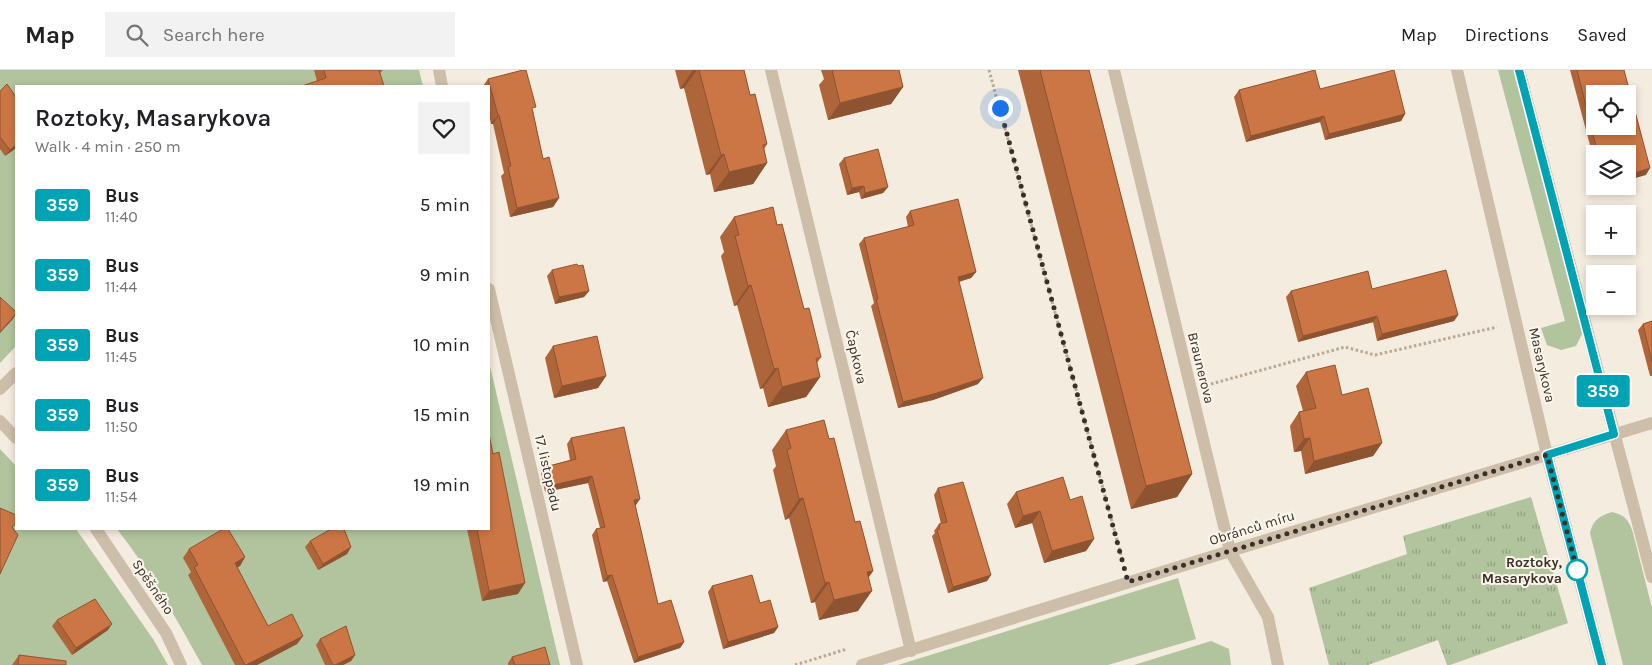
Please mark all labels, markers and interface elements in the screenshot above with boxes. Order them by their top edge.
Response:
search box [105,12,455,57]
text: Map [25,21,75,49]
icon: search [123,21,151,49]
text: Search here [163,24,265,46]
text: Map [1401,24,1437,46]
text: Directions [1465,24,1549,46]
text: Saved [1577,24,1627,46]
map controls [1586,85,1636,315]
button: locate [1586,85,1636,135]
your location [988,96,1013,121]
button: heart [418,102,470,154]
text: Roztoky, Masarykova [35,104,271,132]
text: Walk · 4 min · 250 m [35,137,181,156]
button: layers [1586,145,1636,195]
text: Bus [105,185,139,207]
text: 359 [46,194,79,216]
text: 5 min [420,194,470,216]
button: + [1586,205,1636,255]
text: 11:40 [105,207,138,226]
text: Bus [105,255,139,277]
text: 359 [46,264,79,286]
text: 9 min [420,264,470,286]
button: − [1586,265,1636,315]
text: 11:44 [105,277,137,296]
text: Bus [105,325,139,347]
street label: Masarykova [1525,326,1559,404]
street label: Čapkova [842,328,870,386]
street label: Braunerova [1184,331,1218,405]
text: 359 [46,334,79,356]
text: 10 min [413,334,470,356]
text: 11:45 [105,347,137,366]
line badge: 359 [1574,375,1632,407]
text: 359 [1587,380,1619,402]
text: Bus [105,395,139,417]
text: 359 [46,404,79,426]
text: 15 min [414,404,470,426]
text: 11:50 [105,417,138,436]
street label: 17. listopadu [531,433,565,513]
text: Bus [105,465,139,487]
text: 359 [46,474,79,496]
text: 19 min [413,474,470,496]
text: 11:54 [105,487,137,506]
street label: Obránců míru [1207,507,1297,549]
place label: Roztoky, Masarykova [1482,554,1562,587]
street label: Spěšného [128,556,178,618]
marker: Roztoky, Masarykova [1566,559,1588,581]

